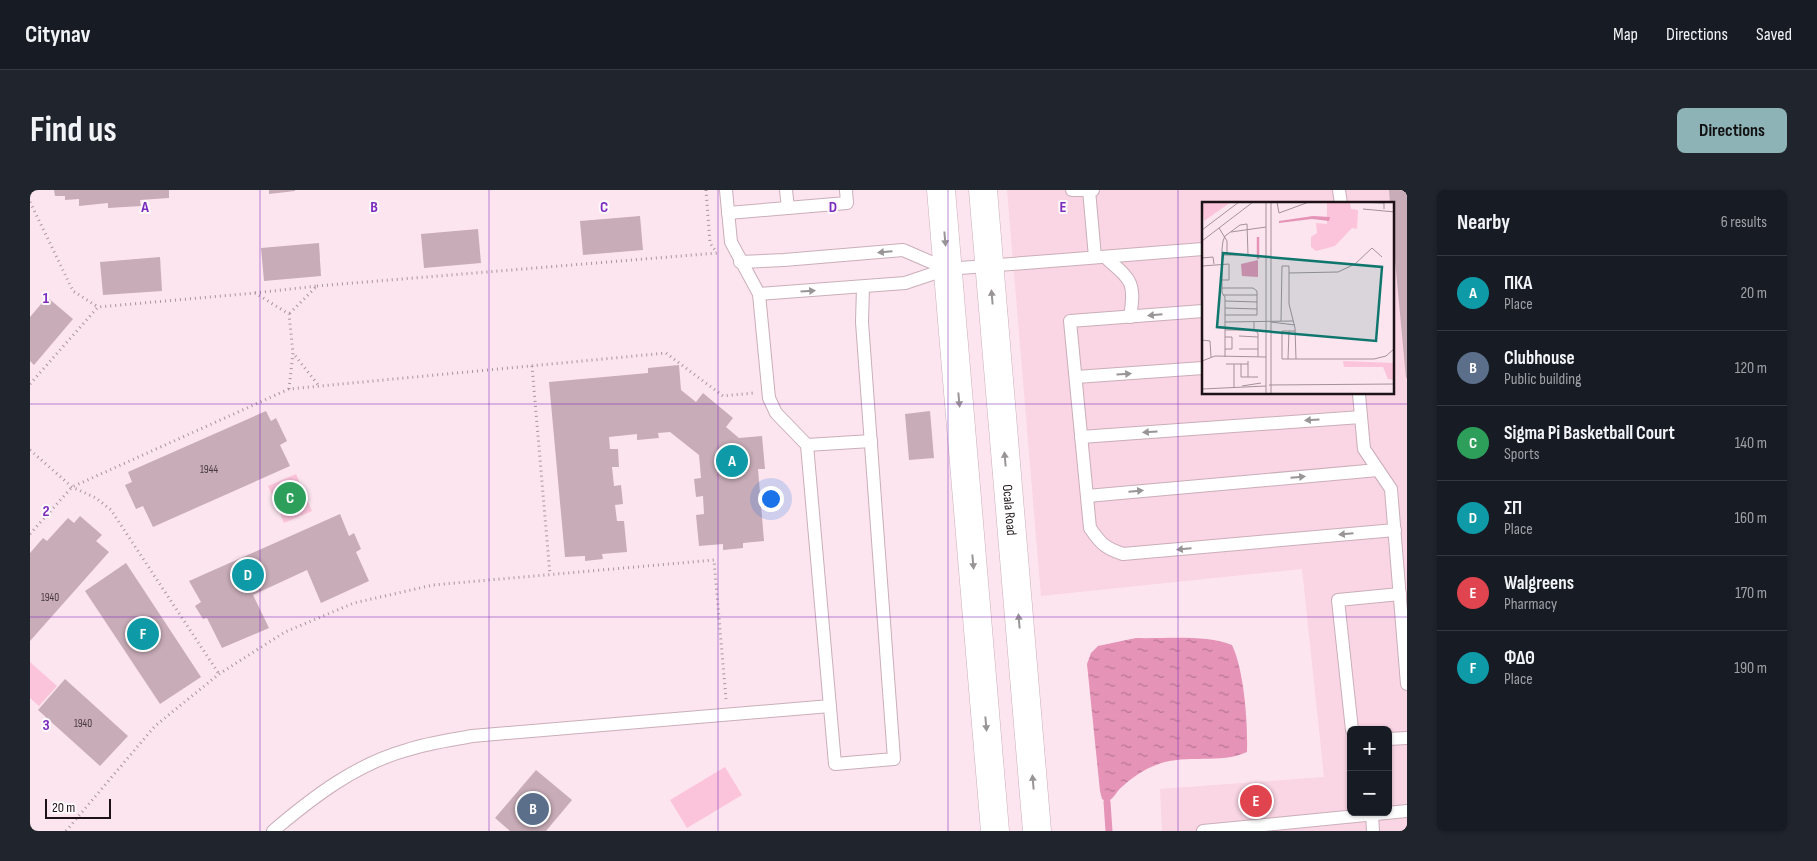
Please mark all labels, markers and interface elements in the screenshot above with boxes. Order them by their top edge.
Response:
text: Citynav [25,20,91,49]
text: Map [1613,24,1638,45]
text: Directions [1666,24,1728,45]
text: Saved [1756,24,1792,45]
button: Directions [1677,108,1787,153]
text: Find us [30,109,117,152]
text: A [140,198,149,217]
text: B [370,198,378,217]
text: C [600,198,608,217]
text: D [829,198,837,217]
text: E [1060,198,1067,217]
inset map [1202,202,1394,395]
text: Nearby [1457,210,1510,235]
text: 6 results [1721,213,1767,232]
one-way arrow [941,231,949,247]
one-way arrow [877,248,893,256]
text: ΠΚΑ [1504,272,1532,295]
text: A [1469,284,1477,303]
text: 20 m [1740,284,1767,303]
one-way arrow [800,286,816,294]
one-way arrow [987,288,995,304]
text: 1 [43,289,50,308]
text: Place [1504,295,1533,314]
one-way arrow [1146,311,1162,319]
text: Clubhouse [1504,347,1575,370]
text: B [1469,359,1477,378]
text: 120 m [1735,359,1767,378]
one-way arrow [1117,369,1133,377]
text: Public building [1504,370,1581,389]
one-way arrow [955,393,963,409]
one-way arrow [1304,417,1320,425]
text: Sigma Pi Basketball Court [1504,422,1675,445]
one-way arrow [1142,428,1158,436]
text: C [1469,434,1477,453]
text: 140 m [1735,434,1767,453]
pin: A [716,442,748,480]
text: Sports [1504,445,1539,464]
one-way arrow [1001,450,1009,466]
house number: 1944 [200,463,218,476]
one-way arrow [1290,473,1306,481]
pin: C [274,479,306,517]
street label: Ocala Road [999,484,1021,536]
your location [758,486,784,512]
one-way arrow [1128,487,1144,495]
text: ΣΠ [1504,497,1522,520]
text: 2 [42,502,50,521]
text: D [1469,509,1477,528]
text: 160 m [1734,509,1767,528]
text: Place [1504,520,1533,539]
one-way arrow [1338,531,1354,539]
one-way arrow [1176,545,1192,553]
one-way arrow [969,555,977,571]
pin: D [232,556,264,594]
text: Walgreens [1504,572,1574,595]
text: E [1470,584,1476,603]
text: 170 m [1735,584,1767,603]
house number: 1940 [41,591,59,604]
text: Pharmacy [1504,595,1557,614]
one-way arrow [1014,612,1022,628]
pin: F [127,615,159,653]
text: ΦΔΘ [1504,647,1535,670]
text: F [1470,659,1476,678]
text: 190 m [1734,659,1767,678]
text: Place [1504,670,1533,689]
text: 3 [42,716,50,735]
house number: 1940 [74,717,92,730]
one-way arrow [983,717,991,733]
map controls [1347,726,1392,816]
button: + [1347,726,1392,771]
button: − [1347,771,1392,816]
one-way arrow [1028,774,1036,790]
pin: E [1240,782,1272,820]
pin: B [517,790,549,828]
scale bar [45,796,111,819]
text: 20 m [52,799,75,816]

